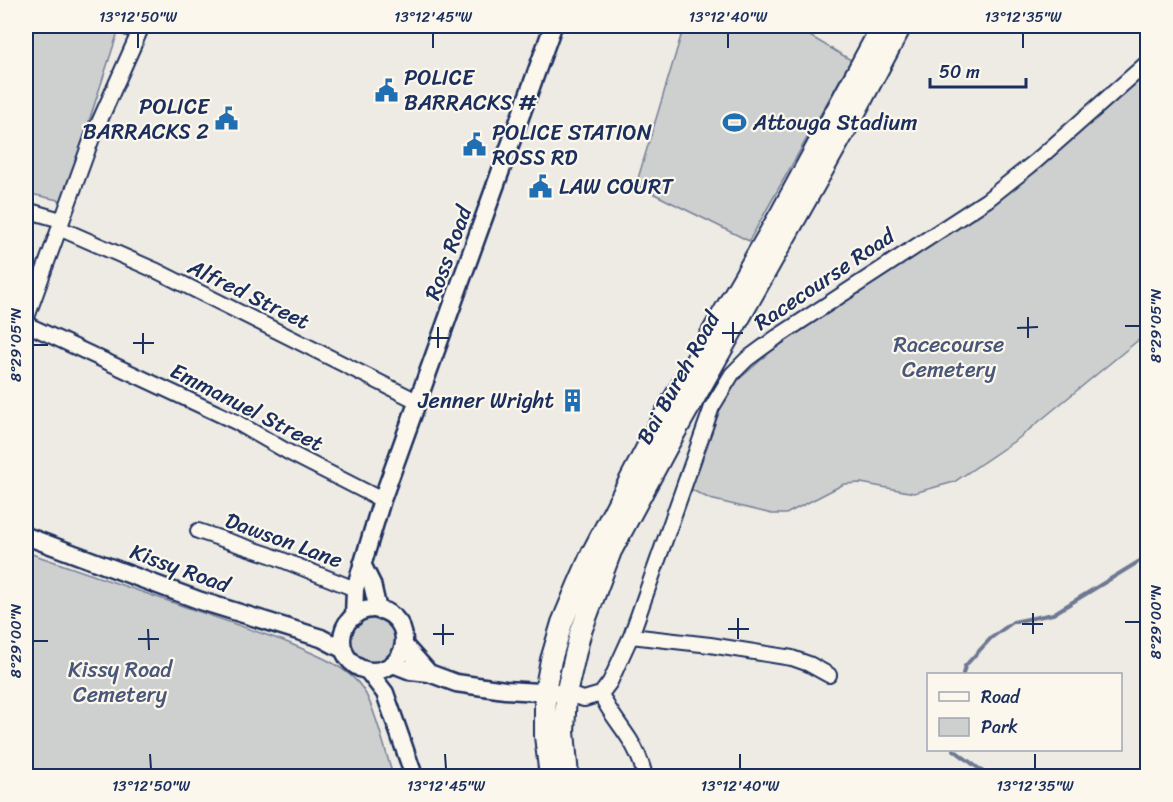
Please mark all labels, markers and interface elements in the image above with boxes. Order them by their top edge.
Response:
text: 13°12'50"W [99,4,178,30]
text: 13°12'45"W [394,4,472,30]
text: 13°12'40"W [689,4,768,30]
text: 13°12'35"W [985,4,1062,30]
scale bar [930,51,1026,89]
text: 50 m [939,56,980,88]
place label: POLICE BARRACKS # [404,58,538,122]
public building icon: POLICE BARRACKS # [373,77,399,103]
place label: POLICE BARRACKS 2 [83,87,211,151]
place label: Attouga Stadium [752,103,917,142]
public building icon: POLICE BARRACKS 2 [214,106,240,132]
sports icon: Attouga Stadium [722,109,748,135]
place label: POLICE STATION ROSS RD [492,113,652,177]
public building icon: POLICE STATION ROSS RD [461,132,487,158]
place label: LAW COURT [559,167,674,206]
public building icon: LAW COURT [528,173,554,199]
street label: Ross Road [413,199,484,306]
street label: Racecourse Road [745,216,904,341]
street label: Alfred Street [180,247,317,341]
text: 8°29'05"N [1143,288,1169,363]
street label: Bai Bureh Road [625,303,731,452]
text: 8°29'05"N [3,307,29,382]
park label: Racecourse Cemetery [894,325,1004,389]
street label: Emmanuel Street [163,351,331,463]
place label: Jenner Wright [417,381,554,420]
building icon: Jenner Wright [559,387,585,413]
street label: Dawson Lane [220,501,348,579]
street label: Kissy Road [125,532,237,605]
text: 8°29'00"N [1143,584,1169,659]
text: 8°29'00"N [3,603,29,678]
park label: Kissy Road Cemetery [68,650,173,714]
legend [927,673,1122,751]
text: Road [981,681,1021,713]
text: Park [981,711,1018,743]
text: 13°12'50"W [112,773,191,799]
text: 13°12'45"W [407,773,485,799]
text: 13°12'40"W [701,773,780,799]
text: 13°12'35"W [997,773,1074,799]

